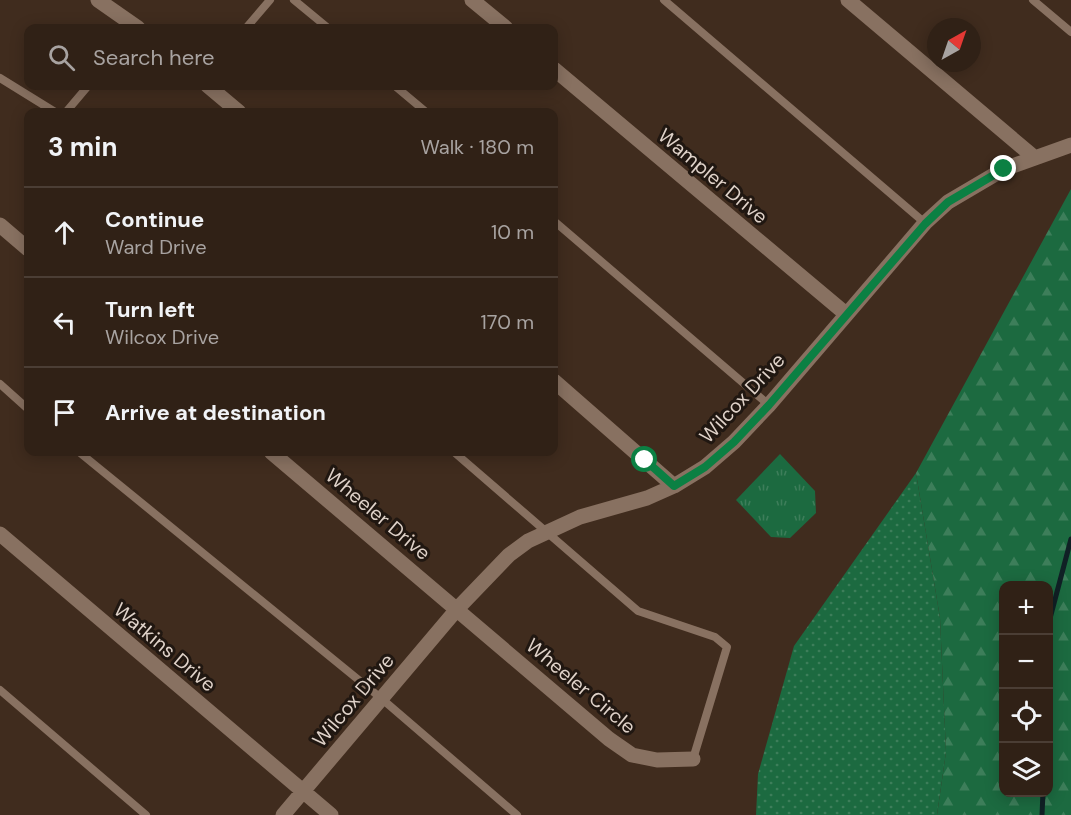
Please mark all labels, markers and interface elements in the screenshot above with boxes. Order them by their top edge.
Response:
north arrow [927,18,981,72]
search box [24,24,558,90]
icon: search [45,41,78,74]
text: Search here [93,43,214,72]
street label: Wampler Drive [653,122,773,230]
text: 3 min [48,130,117,164]
text: Walk · 180 m [420,134,534,160]
route end [990,155,1016,181]
text: Continue [105,205,204,234]
icon: ahead [48,216,81,249]
text: 10 m [491,219,534,245]
text: Ward Drive [105,234,207,260]
text: Turn left [105,295,195,324]
icon: left [48,306,81,339]
text: 170 m [481,309,534,335]
text: Wilcox Drive [105,324,219,350]
street label: Wilcox Drive [694,347,790,449]
icon: arrive [48,396,81,429]
text: Arrive at destination [105,398,326,427]
route start [631,446,657,472]
street label: Wheeler Drive [320,462,436,566]
map controls [999,581,1053,797]
button: + [999,581,1053,635]
street label: Watkins Drive [108,597,222,697]
street label: Wheeler Circle [521,632,641,740]
button: − [999,635,1053,689]
street label: Wilcox Drive [306,648,400,752]
button: locate [999,689,1053,743]
button: layers [999,743,1053,797]

